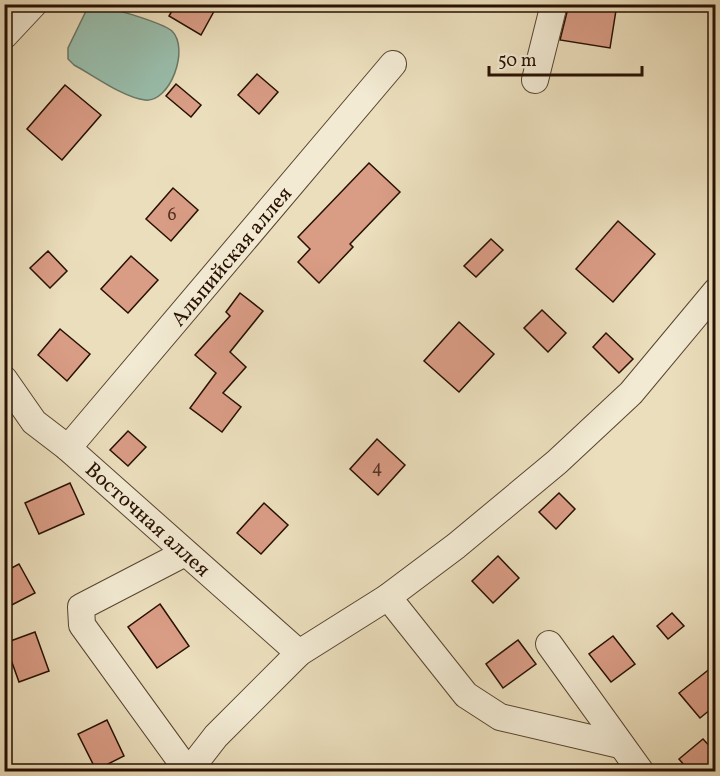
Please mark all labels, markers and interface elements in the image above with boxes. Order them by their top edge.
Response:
scale bar [489,39,642,77]
text: 50 m [498,49,537,74]
street label: Альпийская аллея [165,181,299,333]
house number: 6 [167,203,177,228]
street label: Восточная аллея [78,456,216,584]
house number: 4 [372,456,382,481]

